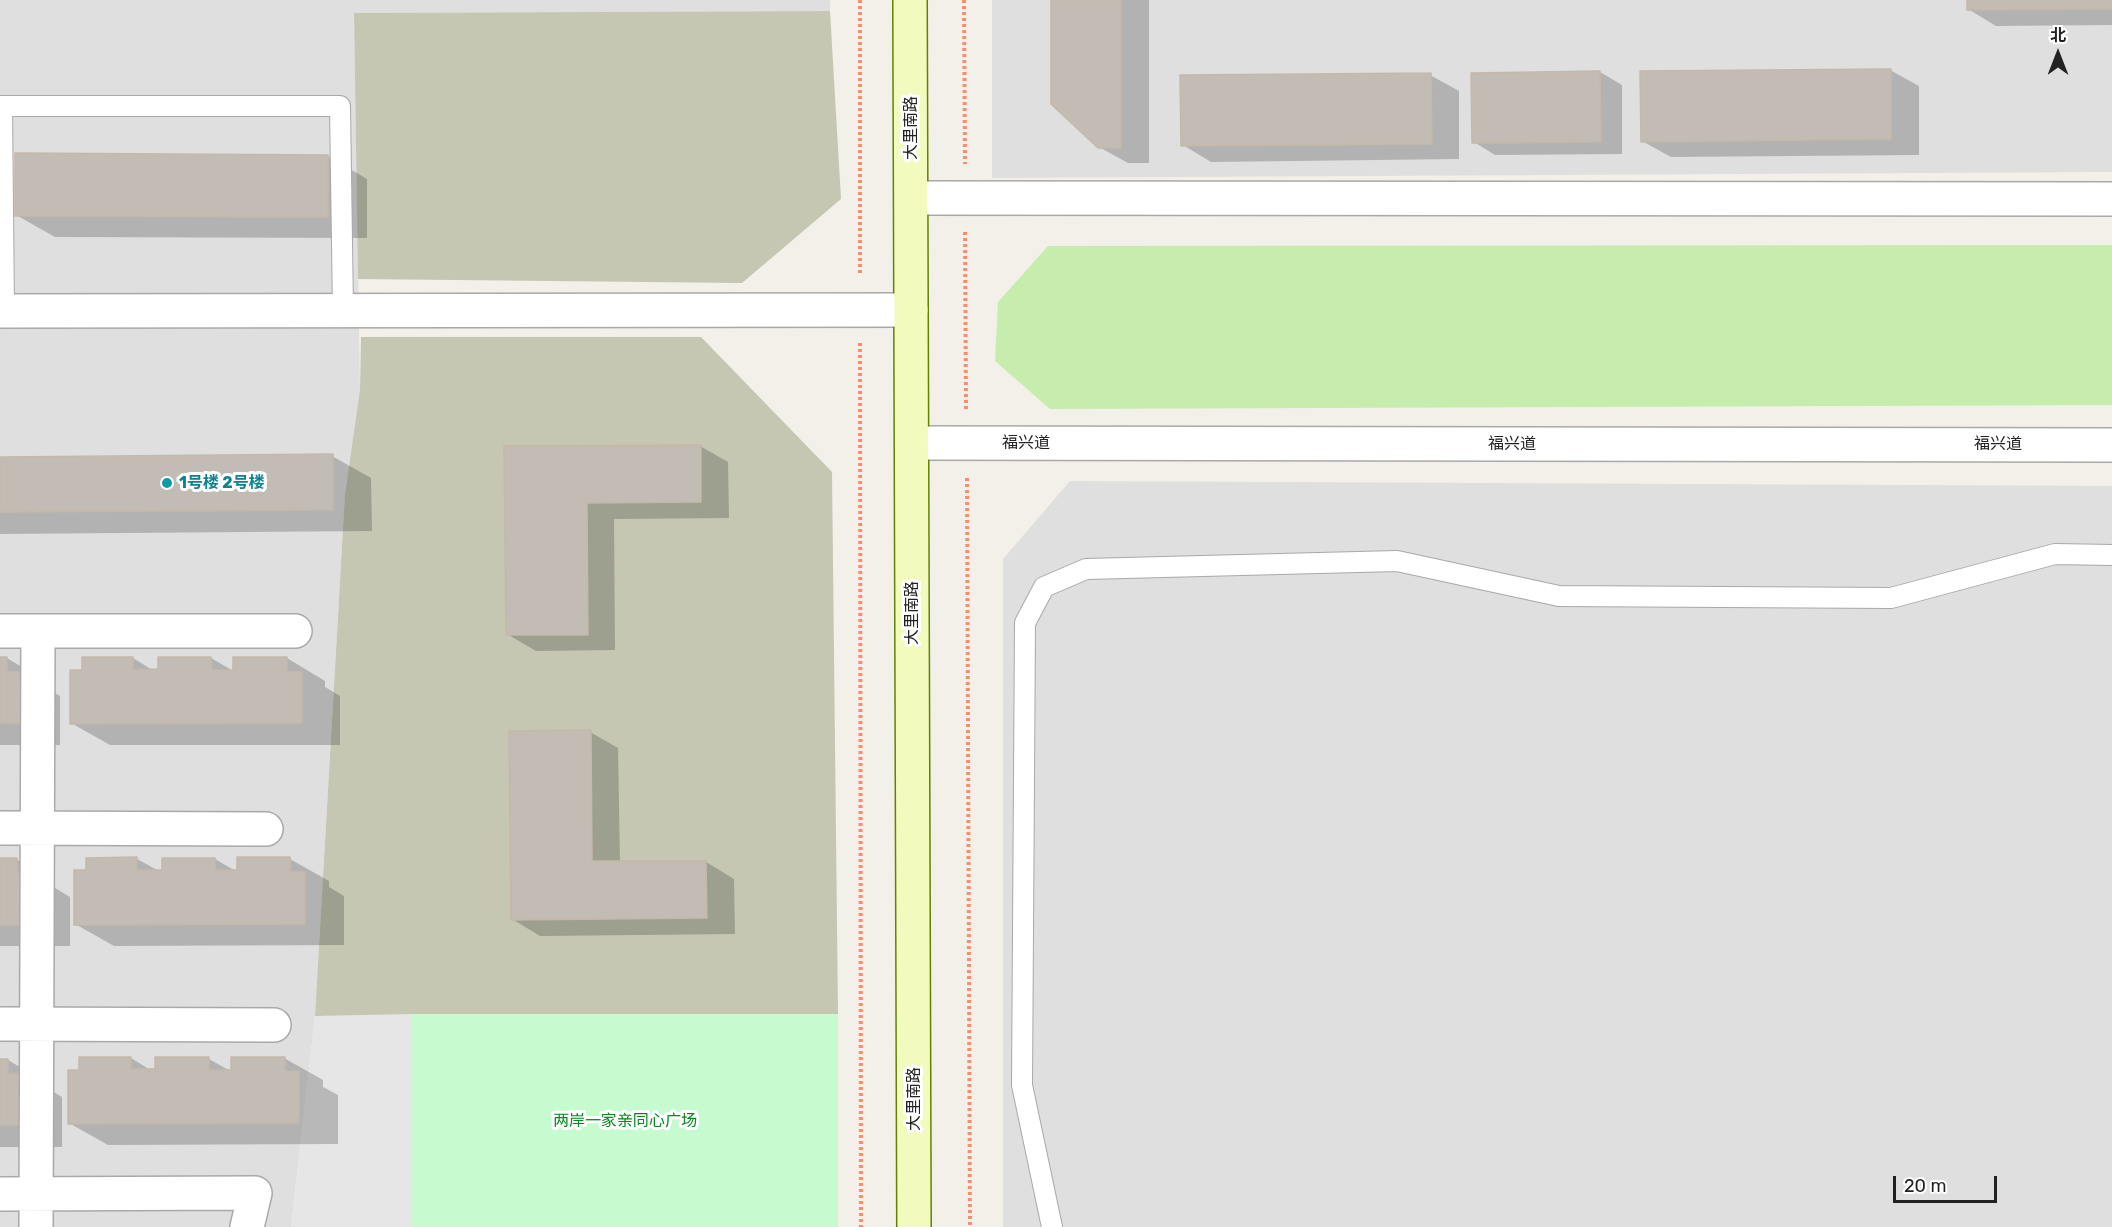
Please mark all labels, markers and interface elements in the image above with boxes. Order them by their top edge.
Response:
north arrow [2028,24,2088,84]
text: 北 [2050,26,2066,45]
street label: 大里南路 [901,96,921,160]
street label: 福兴道 [1002,433,1050,453]
street label: 福兴道 [1488,434,1536,454]
street label: 福兴道 [1974,434,2022,454]
place label: 1号楼 2号楼 [179,473,265,493]
marker: 1号楼 2号楼 [160,476,174,490]
street label: 大里南路 [902,581,922,645]
street label: 大里南路 [904,1067,924,1131]
park label: 两岸一家亲同心广场 [553,1111,697,1131]
scale bar [1896,1164,2000,1202]
text: 20 m [1904,1175,1946,1197]

